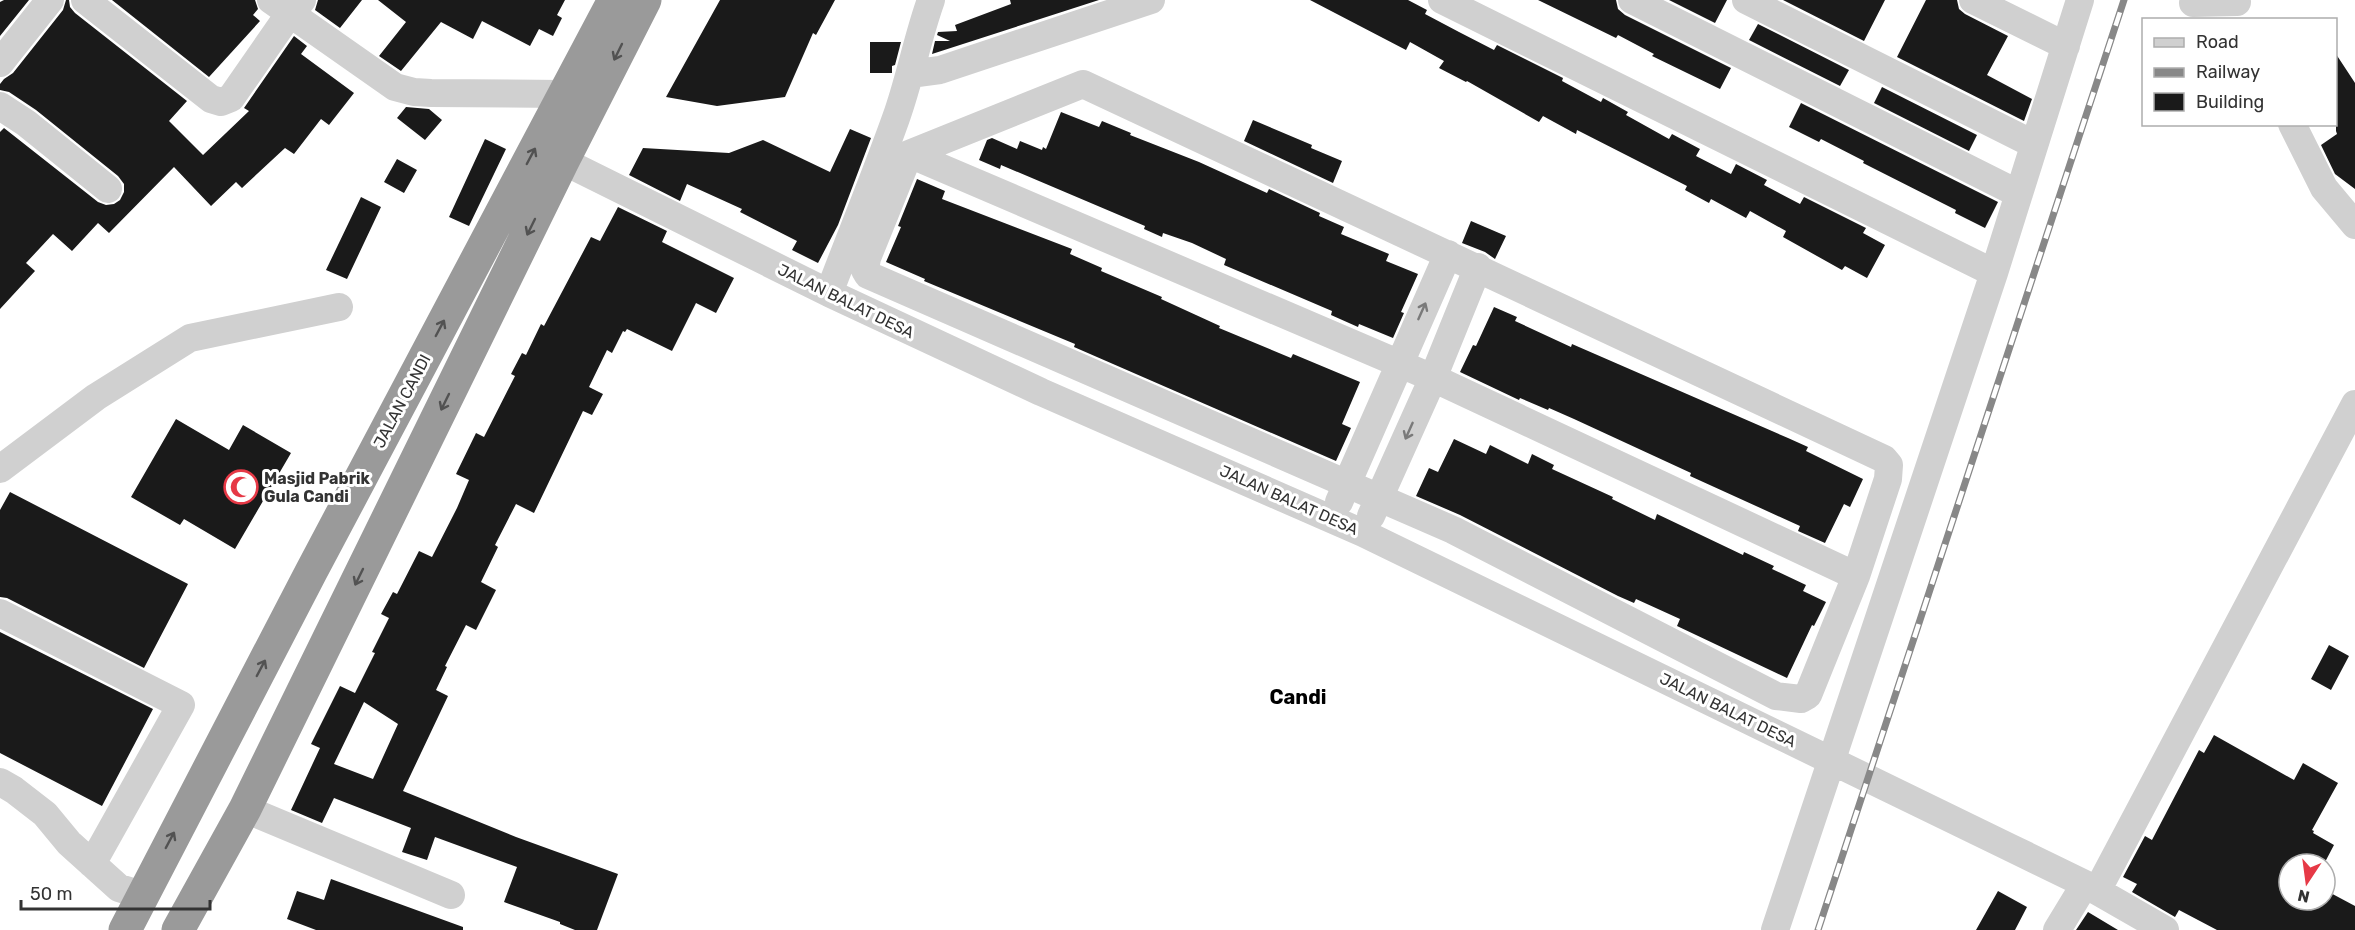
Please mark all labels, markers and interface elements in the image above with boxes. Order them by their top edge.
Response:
legend [2142,18,2337,126]
text: Road [2196,31,2239,53]
one-way arrow [612,43,624,61]
text: Railway [2196,61,2260,83]
text: Building [2196,91,2264,113]
one-way arrow [526,147,537,165]
one-way arrow [525,217,537,235]
street label: JALAN BALAT DESA [775,260,917,342]
one-way arrow [1417,303,1428,321]
one-way arrow [434,320,446,337]
street label: JALAN CANDI [369,351,435,451]
one-way arrow [439,392,451,410]
one-way arrow [1403,422,1415,440]
street label: JALAN BALAT DESA [1217,461,1361,539]
mosque icon: Masjid Pabrik Gula Candi [223,469,259,505]
place label: Masjid Pabrik Gula Candi [264,469,370,506]
one-way arrow [353,567,365,585]
one-way arrow [256,659,267,677]
street label: JALAN BALAT DESA [1657,669,1799,751]
district label: Candi [1269,685,1327,709]
one-way arrow [165,832,176,850]
north arrow [2277,852,2337,912]
scale bar [21,873,210,911]
text: 50 m [30,883,73,905]
text: N [2296,886,2311,907]

